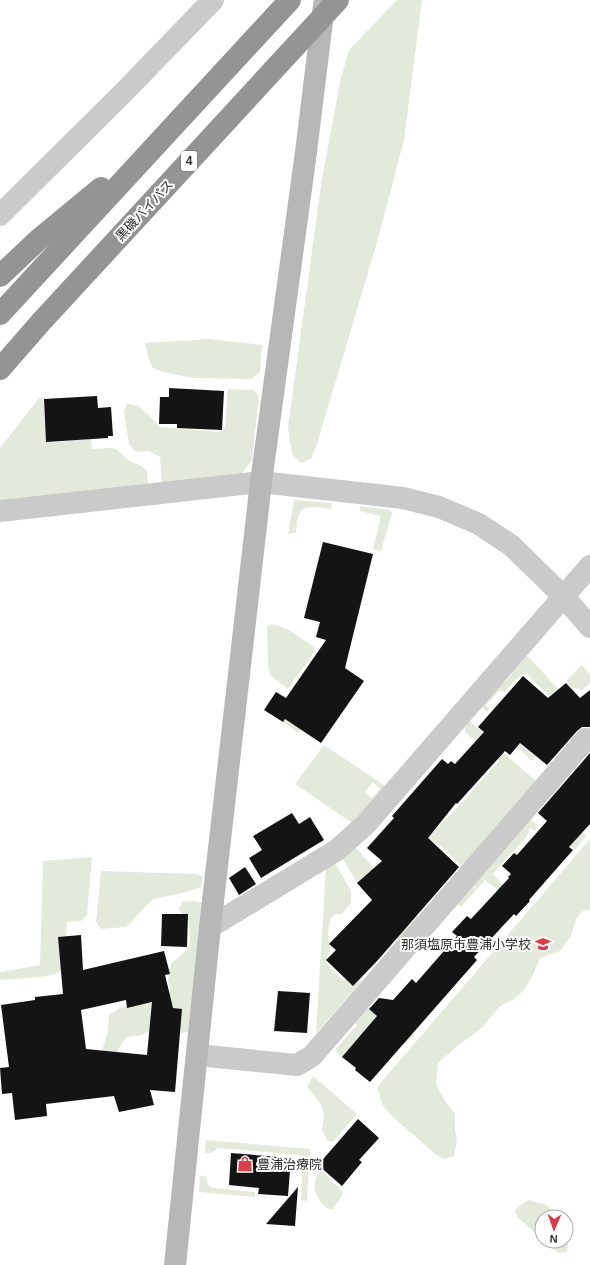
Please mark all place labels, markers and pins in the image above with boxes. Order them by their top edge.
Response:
school or university icon: 那須塩原市豊浦小学校 [534,935,552,953]
place label: 那須塩原市豊浦小学校 [401,937,531,952]
shop icon: 豊浦治療院 [236,1155,254,1173]
place label: 豊浦治療院 [257,1157,322,1172]

